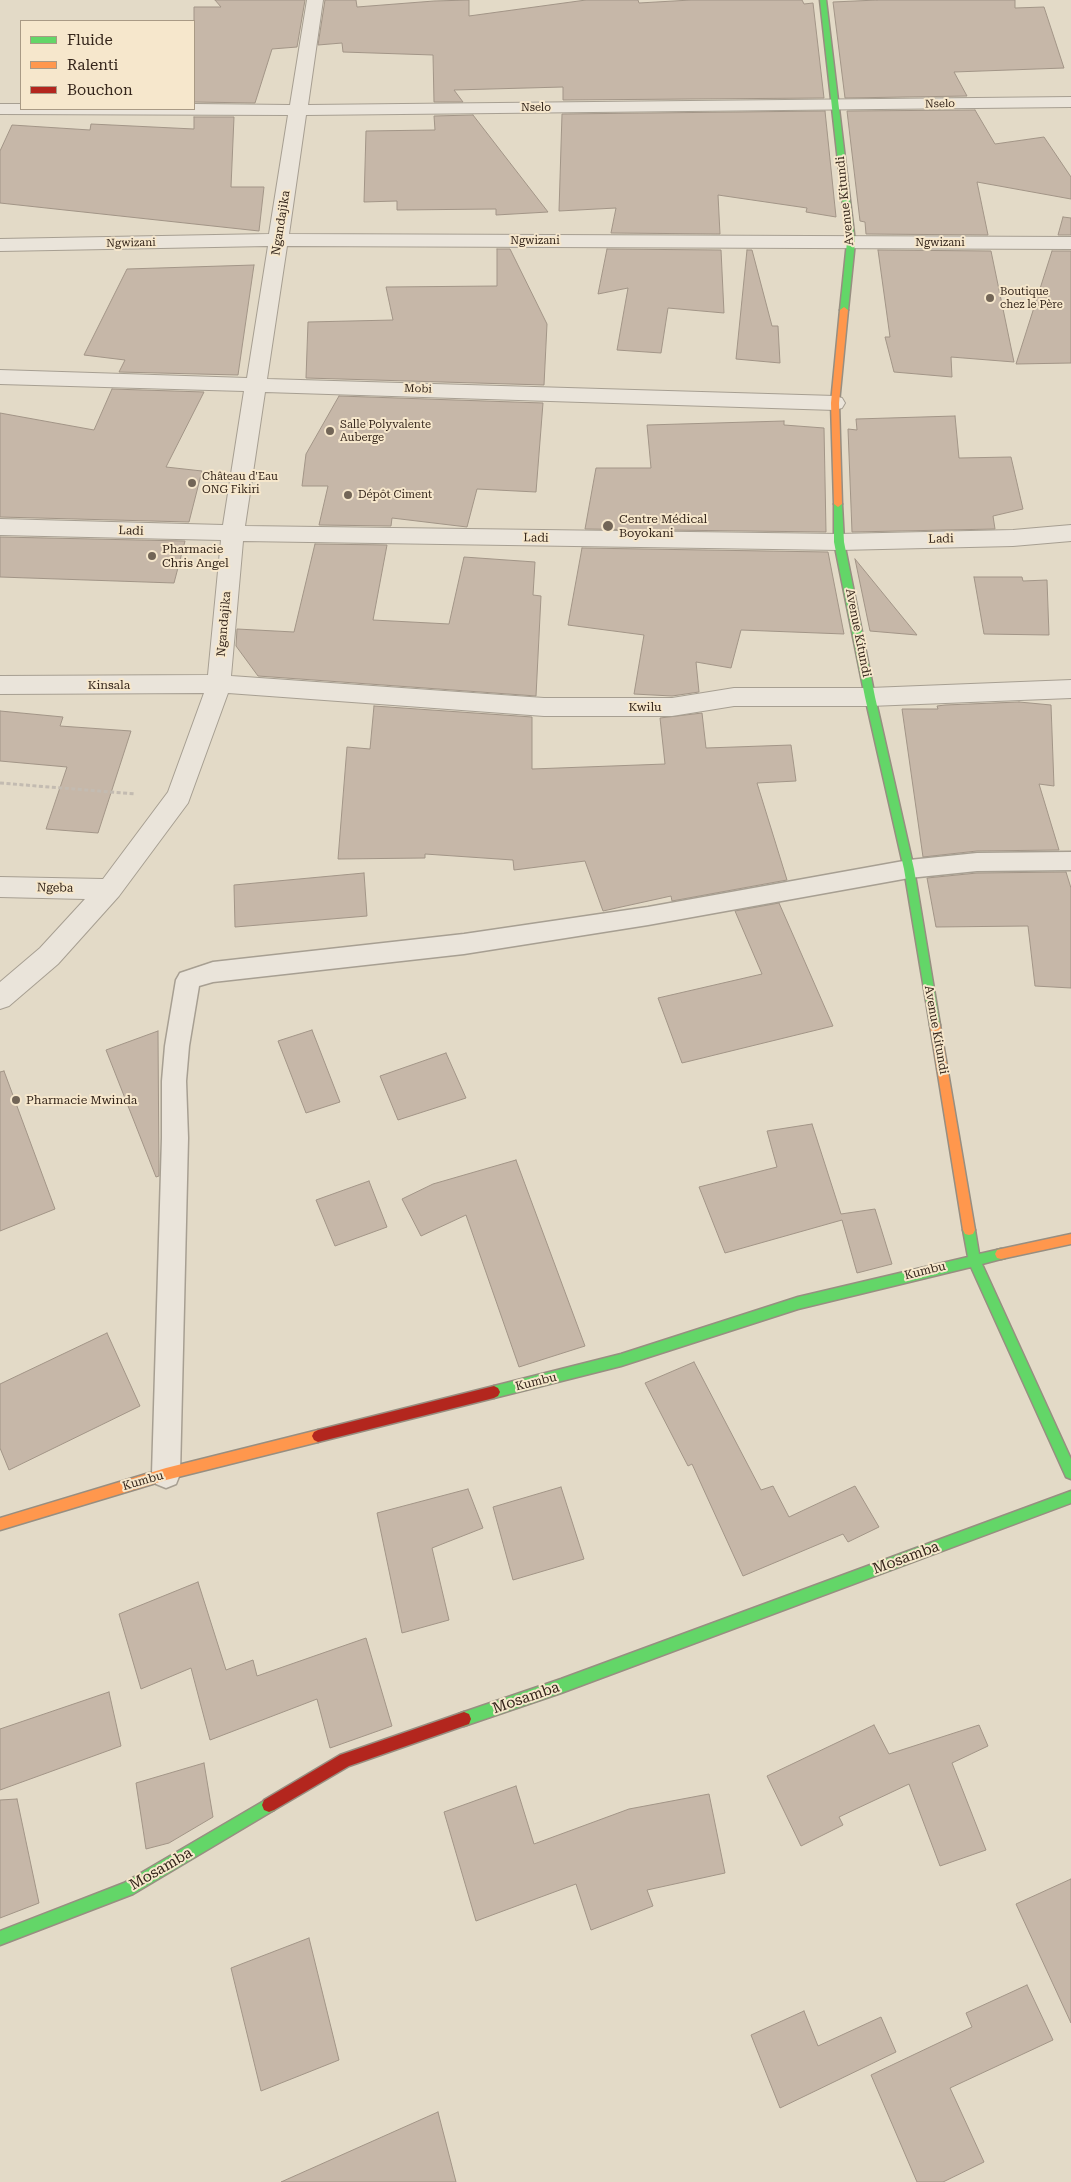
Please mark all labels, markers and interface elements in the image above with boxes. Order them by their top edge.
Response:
legend [20,20,195,110]
text: Fluide [67,31,113,49]
text: Ralenti [67,56,118,74]
text: Bouchon [67,81,133,99]
street label: Nselo [925,97,955,111]
street label: Nselo [521,101,551,115]
street label: Avenue Kitundi [833,156,857,246]
street label: Ngandajika [269,189,293,257]
street label: Ngwizani [510,234,560,248]
street label: Ngwizani [106,236,156,250]
street label: Ngwizani [915,236,965,250]
place label: Boutique chez le Père [1000,285,1063,311]
marker: Boutique chez le Père [984,292,996,304]
street label: Mobi [404,382,432,396]
place label: Salle Polyvalente Auberge [340,418,431,444]
marker: Salle Polyvalente Auberge [324,425,336,437]
place label: Château d'Eau ONG Fikiri [202,470,278,496]
marker: Château d'Eau ONG Fikiri [186,477,198,489]
place label: Dépôt Ciment [358,488,432,502]
marker: Dépôt Ciment [342,489,354,501]
place label: Centre Médical Boyokani [619,512,707,540]
marker: Centre Médical Boyokani [601,519,615,533]
street label: Ladi [118,523,144,539]
street label: Ladi [523,531,549,545]
street label: Ladi [928,532,954,546]
place label: Pharmacie Chris Angel [162,542,229,570]
marker: Pharmacie Chris Angel [146,550,158,562]
street label: Avenue Kitundi [842,588,874,678]
street label: Ngandajika [214,591,234,657]
street label: Kinsala [88,678,130,692]
street label: Kwilu [628,700,662,714]
street label: Ngeba [37,880,73,896]
street label: Avenue Kitundi [921,985,951,1075]
place label: Pharmacie Mwinda [26,1093,137,1107]
marker: Pharmacie Mwinda [10,1094,22,1106]
street label: Kumbu [903,1259,947,1283]
street label: Kumbu [514,1370,558,1394]
street label: Kumbu [121,1468,165,1494]
street label: Mosamba [870,1538,942,1578]
street label: Mosamba [490,1678,562,1718]
street label: Mosamba [126,1844,196,1894]

